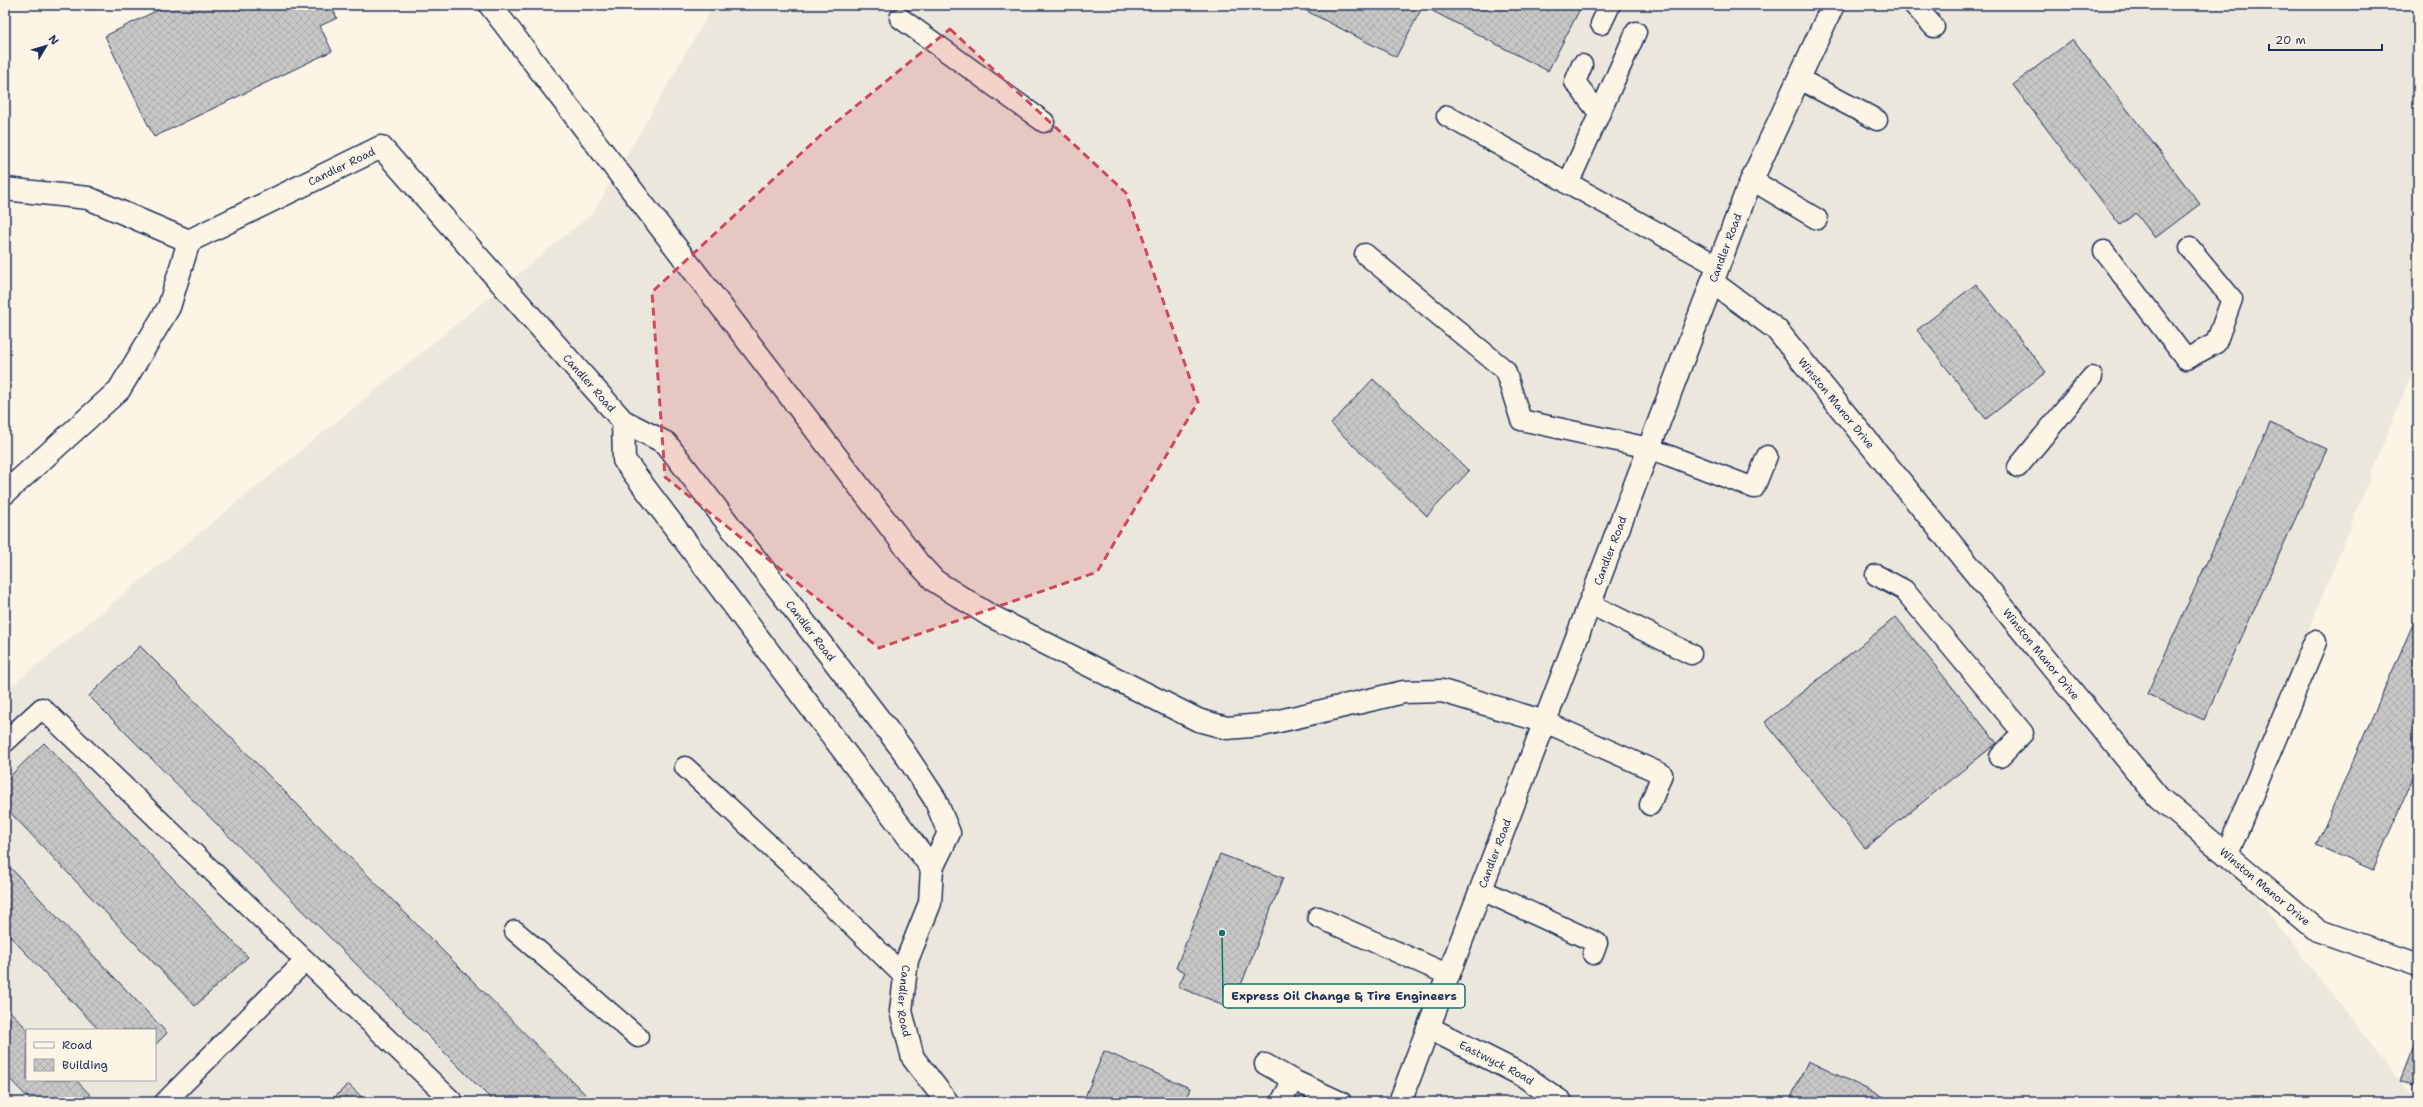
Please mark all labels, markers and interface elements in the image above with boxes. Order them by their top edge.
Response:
north arrow [26,26,66,66]
scale bar [2269,26,2382,52]
text: N [45,32,62,48]
text: 20 m [2275,32,2306,48]
street label: Candler Road [305,144,378,189]
street label: Candler Road [1705,211,1745,285]
street label: Candler Road [560,351,619,415]
street label: Winston Manor Drive [1795,354,1878,452]
street label: Candler Road [1590,514,1630,587]
street label: Candler Road [783,597,839,664]
street label: Winston Manor Drive [2000,605,2083,703]
street label: Candler Road [1475,817,1515,890]
street label: Winston Manor Drive [2217,844,2313,929]
street label: Candler Road [893,964,915,1039]
callout: Express Oil Change & Tire Engineers [1223,984,1465,1008]
text: Express Oil Change & Tire Engineers [1231,988,1457,1004]
legend [26,1029,156,1081]
text: Road [62,1037,93,1053]
street label: Eastwyck Road [1457,1037,1537,1088]
text: Building [62,1057,108,1073]

